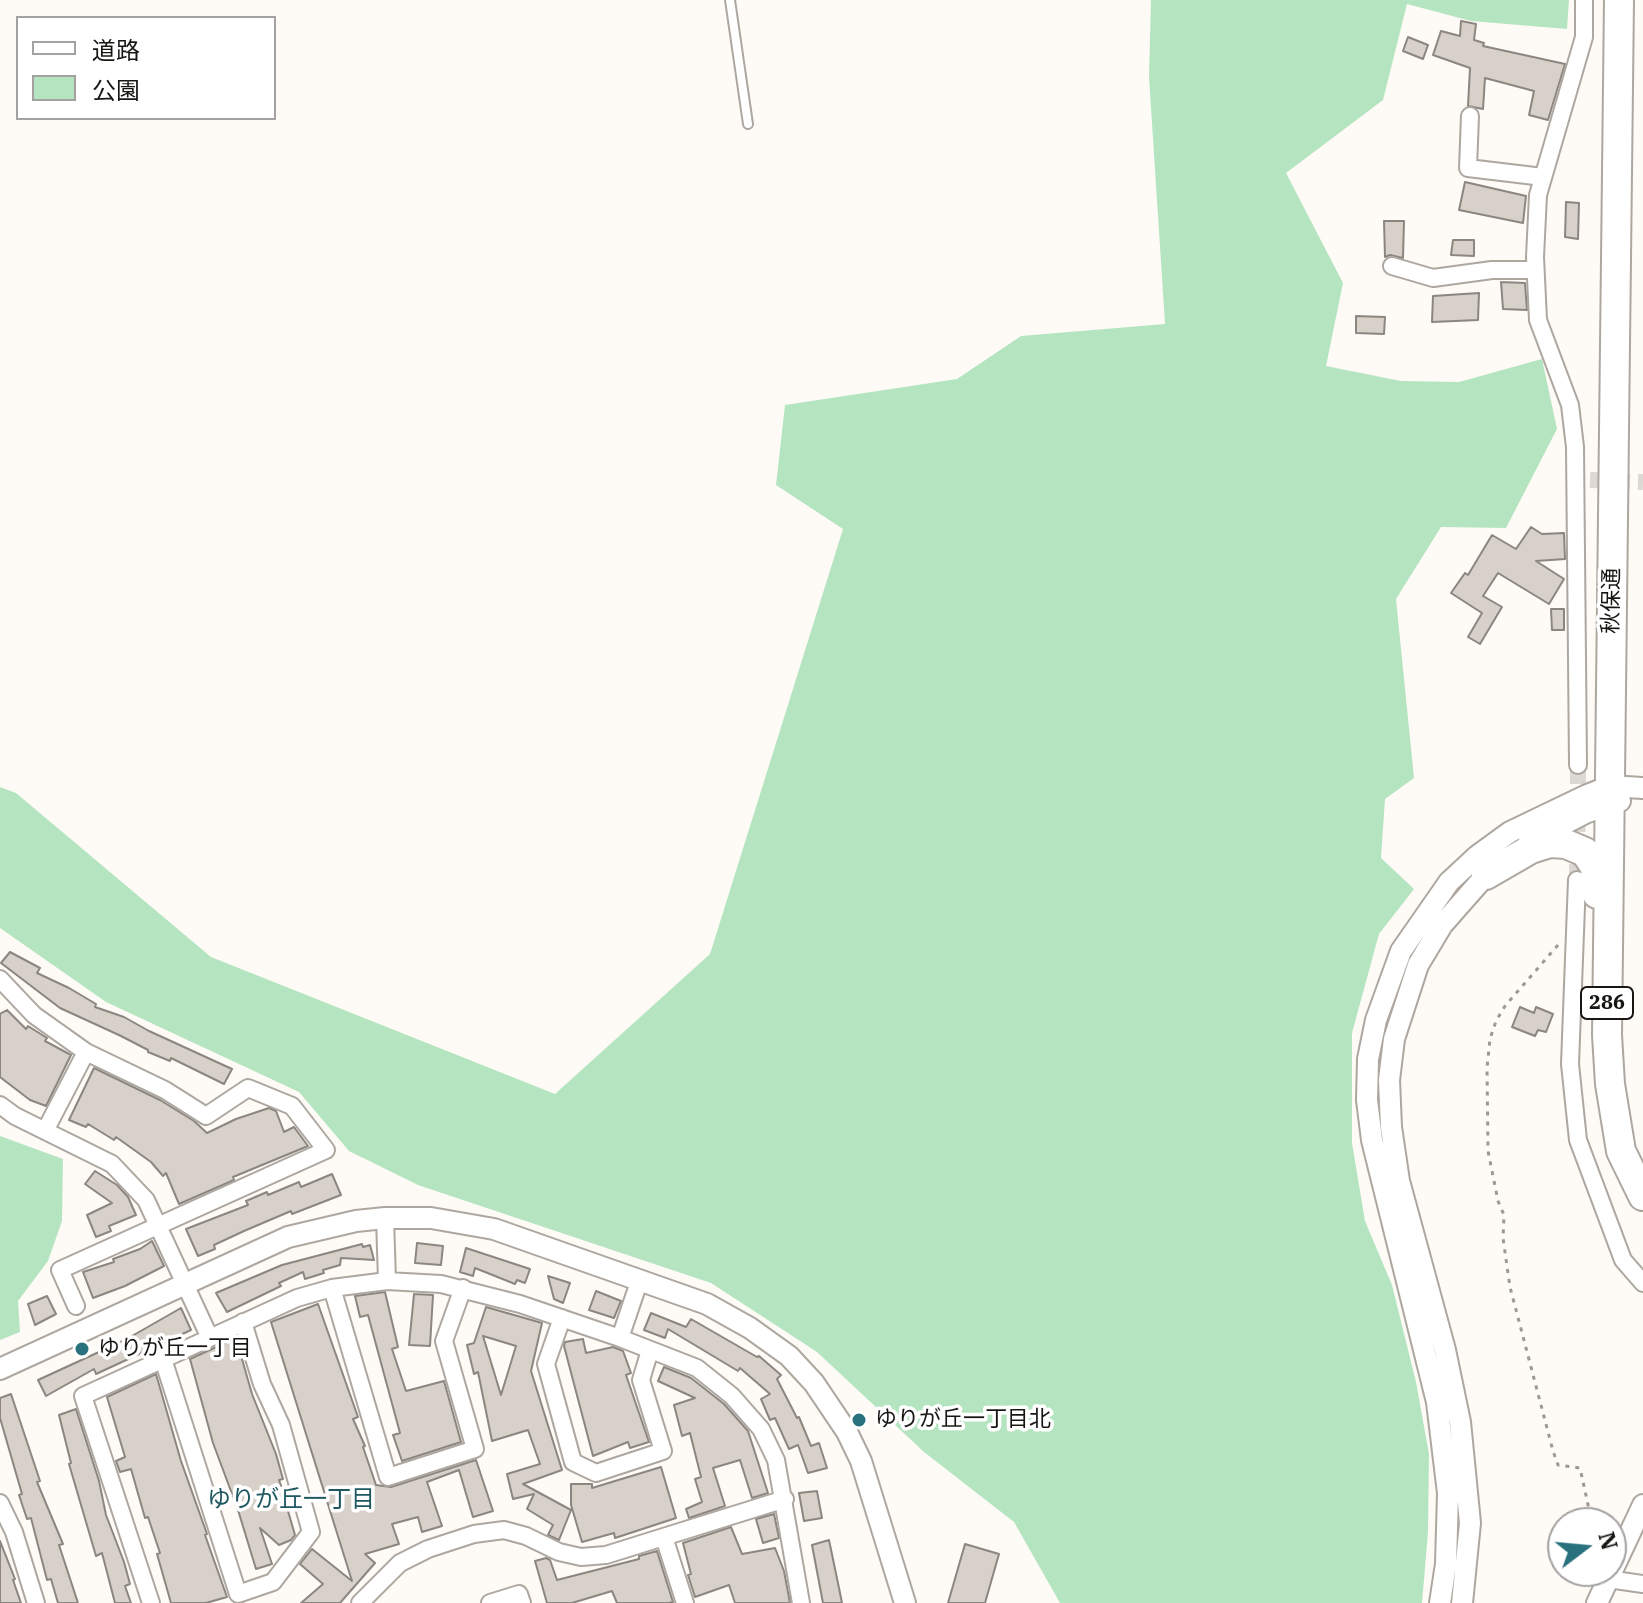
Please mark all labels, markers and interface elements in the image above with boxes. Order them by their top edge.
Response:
legend [16,16,276,120]
text: 道路 [92,34,140,66]
text: 公園 [92,74,140,106]
street label: 秋保通 [1598,568,1626,634]
road number: 286 [1581,987,1633,1019]
place label: ゆりが丘一丁目 [98,1336,252,1362]
marker: ゆりが丘一丁目 [73,1340,91,1358]
place label: ゆりが丘一丁目北 [875,1407,1051,1433]
marker: ゆりが丘一丁目北 [850,1411,868,1429]
district label: ゆりが丘一丁目 [207,1486,375,1514]
north arrow [1547,1507,1627,1587]
text: N [1592,1528,1625,1553]

